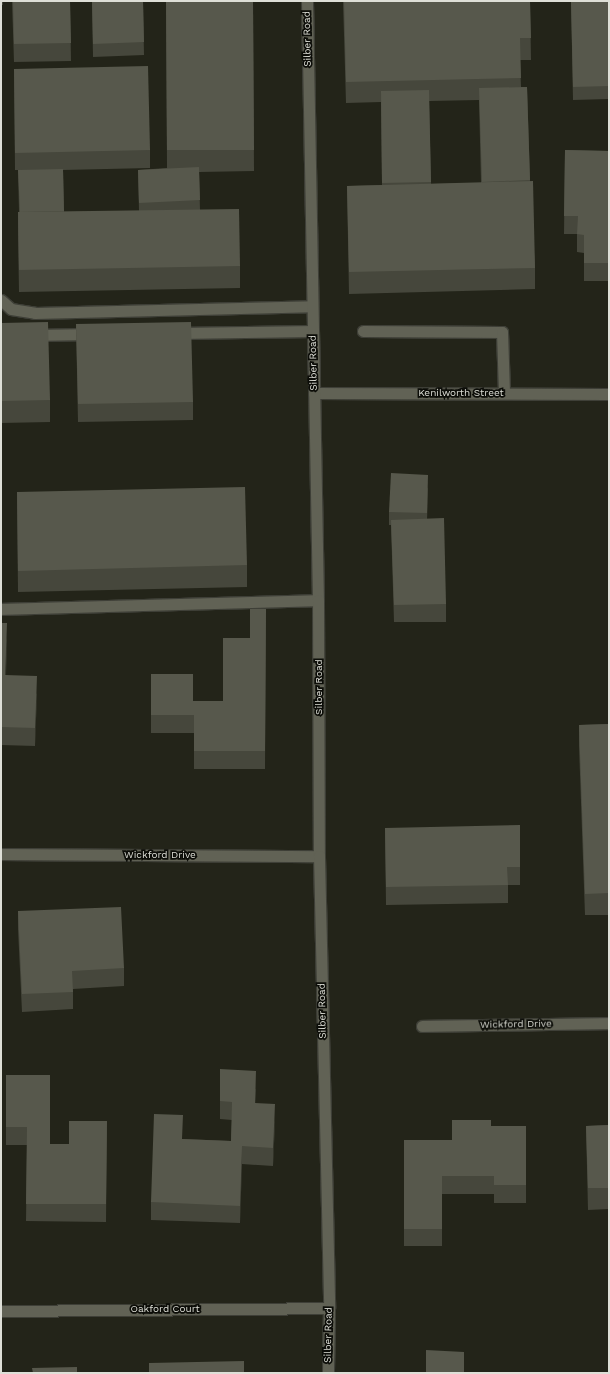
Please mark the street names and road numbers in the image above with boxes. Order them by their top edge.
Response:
street label: Silber Road [301,11,313,67]
street label: Silber Road [307,335,319,391]
street label: Kenilworth Street [418,387,504,399]
street label: Silber Road [313,659,325,715]
street label: Wickford Drive [124,849,196,861]
street label: Silber Road [316,983,328,1039]
street label: Wickford Drive [480,1017,552,1031]
street label: Oakford Court [130,1303,200,1315]
street label: Silber Road [322,1307,334,1363]

